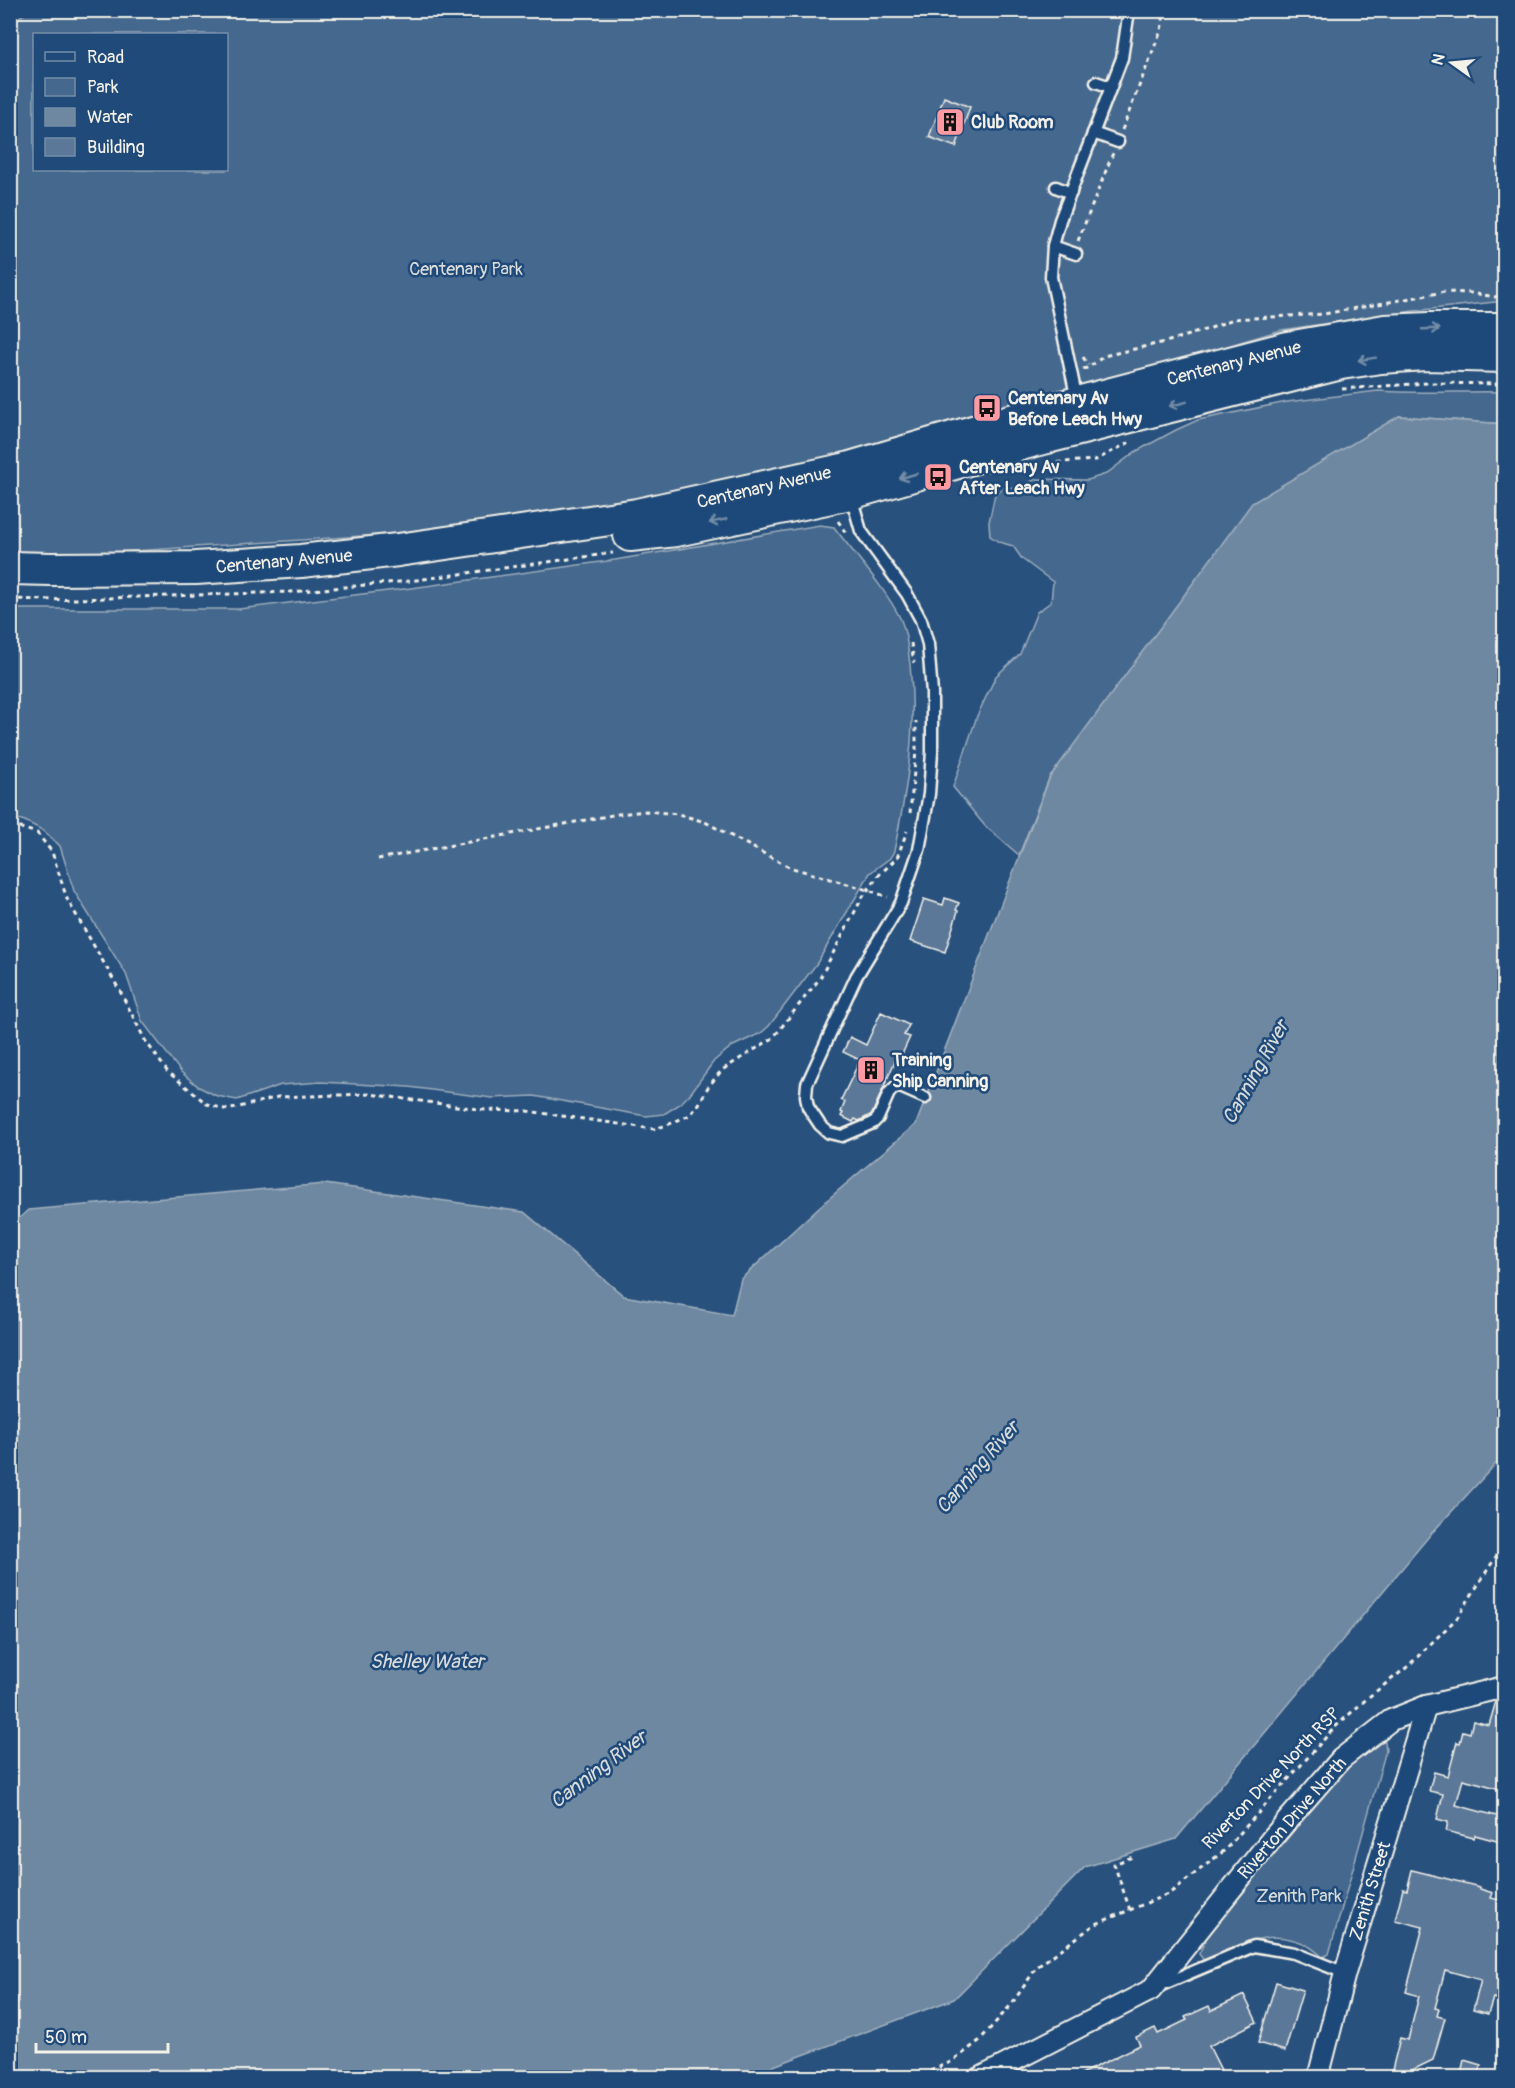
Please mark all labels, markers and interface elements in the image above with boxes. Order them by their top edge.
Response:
legend [33,33,228,171]
north arrow [1422,33,1482,93]
text: Road [87,46,124,69]
text: N [1427,51,1450,67]
text: Park [87,76,119,99]
text: Water [87,106,133,129]
building icon: Club Room [934,106,966,138]
place label: Club Room [971,111,1053,134]
text: Building [87,136,145,159]
park label: Centenary Park [409,258,523,281]
one-way arrow [1420,323,1440,334]
street label: Centenary Avenue [1165,336,1304,391]
one-way arrow [1358,353,1378,364]
place label: Centenary Av Before Leach Hwy [1008,387,1142,431]
bus stop icon: Centenary Av Before Leach Hwy [971,392,1003,424]
one-way arrow [1168,398,1187,410]
place label: Centenary Av After Leach Hwy [959,456,1085,500]
street label: Centenary Avenue [695,461,834,514]
bus stop icon: Centenary Av After Leach Hwy [922,461,954,493]
one-way arrow [899,471,918,482]
one-way arrow [709,516,729,527]
street label: Centenary Avenue [215,544,354,579]
water label: Canning River [1217,1014,1296,1128]
place label: Training Ship Canning [891,1049,988,1093]
building icon: Training Ship Canning [855,1054,887,1086]
water label: Canning River [930,1414,1026,1519]
water label: Shelley Water [370,1649,487,1674]
street label: Riverton Drive North RSP [1197,1702,1345,1854]
water label: Canning River [545,1723,654,1814]
street label: Riverton Drive North [1233,1753,1351,1883]
street label: Zenith Street [1344,1838,1397,1944]
park label: Zenith Park [1256,1885,1342,1908]
scale bar [36,2016,168,2054]
text: 50 m [45,2026,87,2049]

